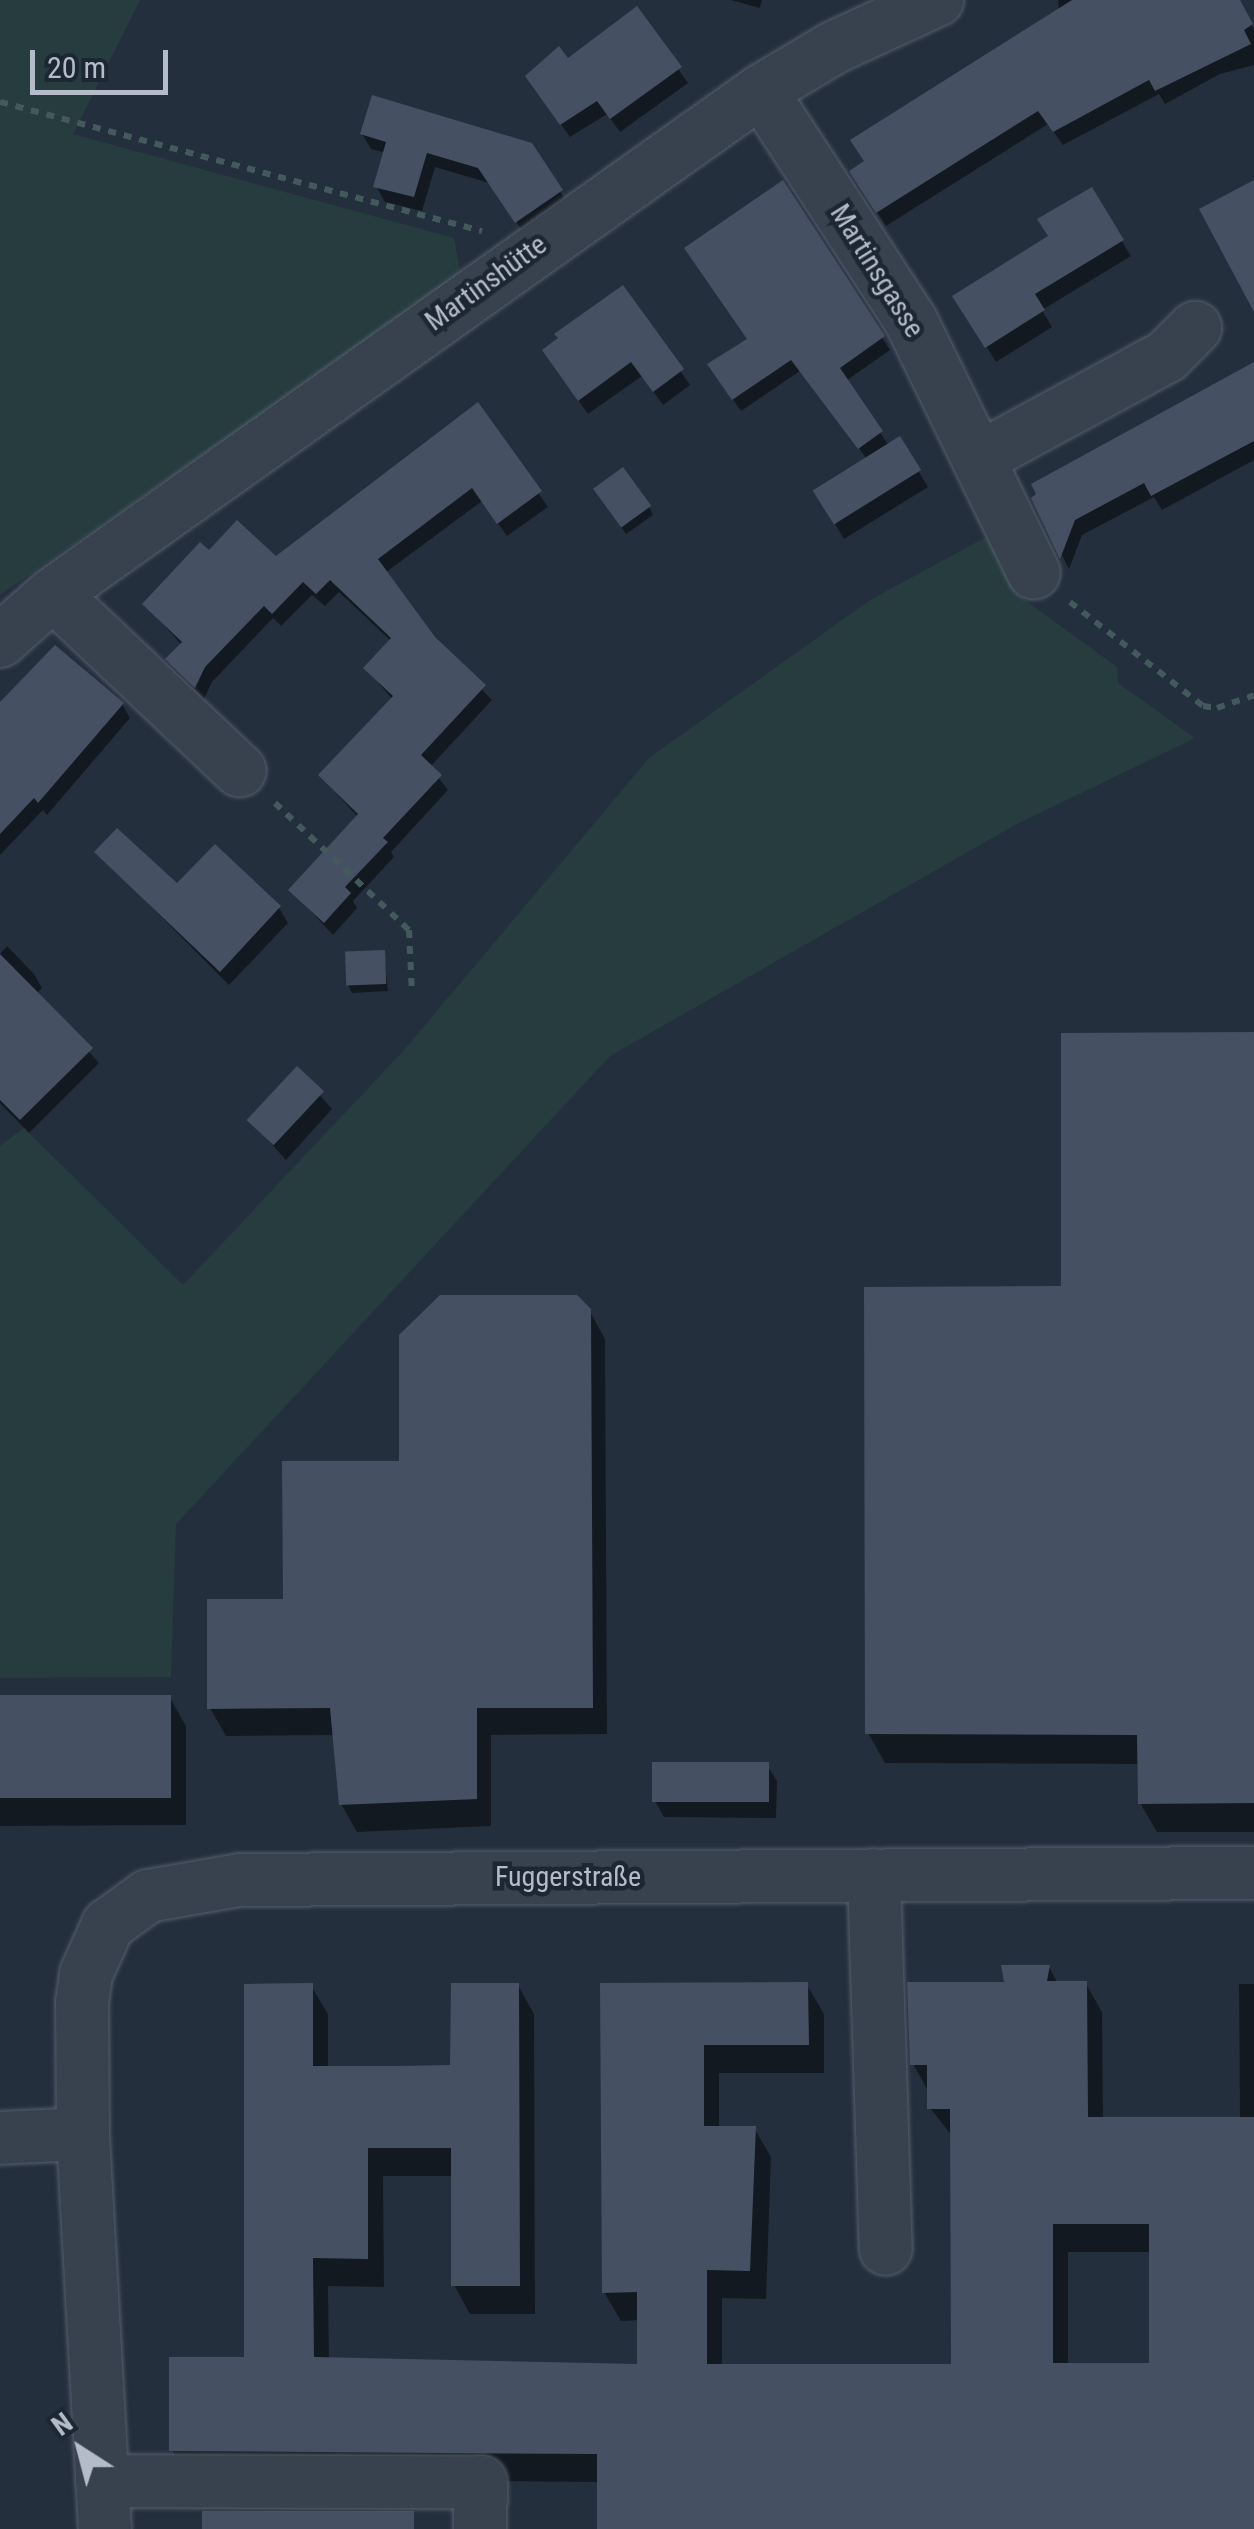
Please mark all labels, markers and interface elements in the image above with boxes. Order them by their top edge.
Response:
scale bar [35,30,172,92]
text: 20 m [47,50,106,85]
street label: Martinsgasse [823,198,931,344]
street label: Martinshütte [419,228,553,338]
street label: Fuggerstraße [495,1860,641,1894]
north arrow [30,2399,130,2499]
text: N [45,2406,79,2443]

